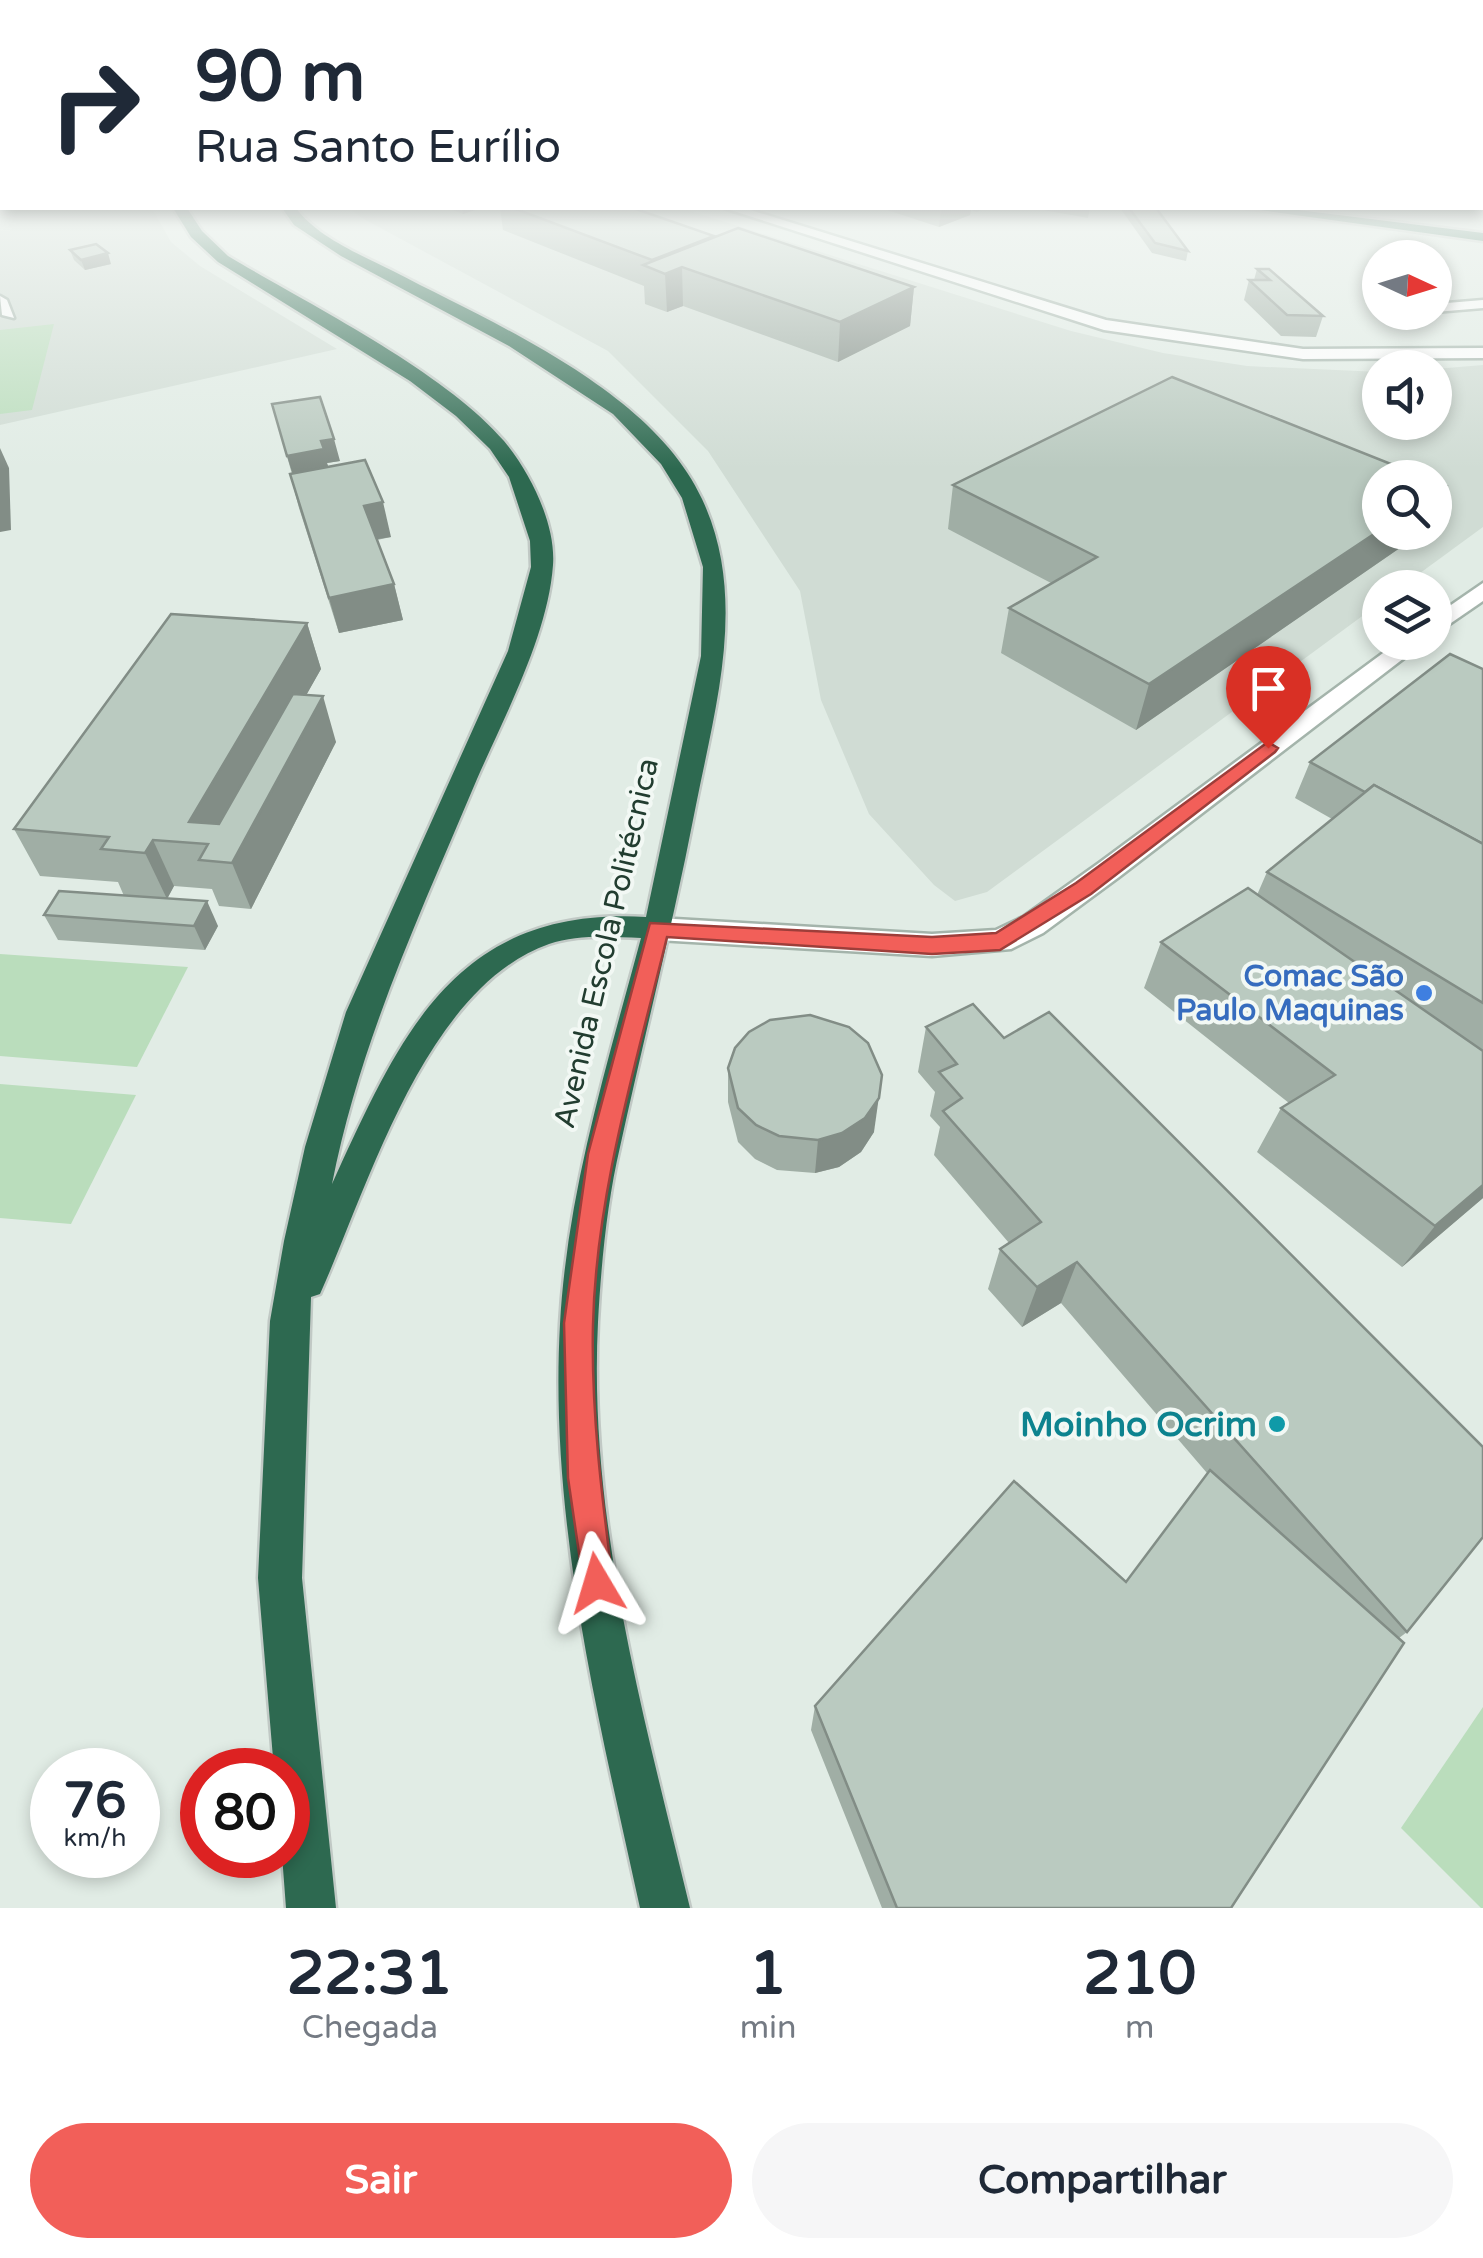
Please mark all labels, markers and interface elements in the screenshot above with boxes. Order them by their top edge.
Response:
text: 90 m [195,36,365,120]
icon: right [30,40,160,170]
text: Rua Santo Eurílio [195,121,561,175]
north arrow [1362,240,1452,330]
map controls [1362,240,1452,660]
button: sound [1362,350,1452,440]
button: search [1362,460,1452,550]
button: layers [1362,570,1452,660]
pin [1226,646,1311,749]
icon: arrive [1241,661,1296,716]
street label: Avenida Escola Politécnica [546,754,667,1132]
place label: Comac São Paulo Maquinas [1176,958,1404,1029]
marker: Comac São Paulo Maquinas [1413,982,1435,1004]
place label: Moinho Ocrim [1020,1404,1257,1446]
marker: Moinho Ocrim [1266,1413,1288,1435]
position arrow [545,1531,649,1635]
speed limit sign: 80 [180,1748,310,1878]
text: 76 [64,1771,126,1831]
text: km/h [64,1823,126,1853]
text: 22:31 [287,1938,453,2010]
text: 1 [749,1938,787,2010]
text: 210 [1083,1938,1196,2010]
text: Chegada [302,2009,438,2047]
text: min [740,2009,797,2047]
text: m [1125,2009,1154,2047]
button: Sair [30,2123,732,2238]
button: Compartilhar [752,2123,1453,2238]

